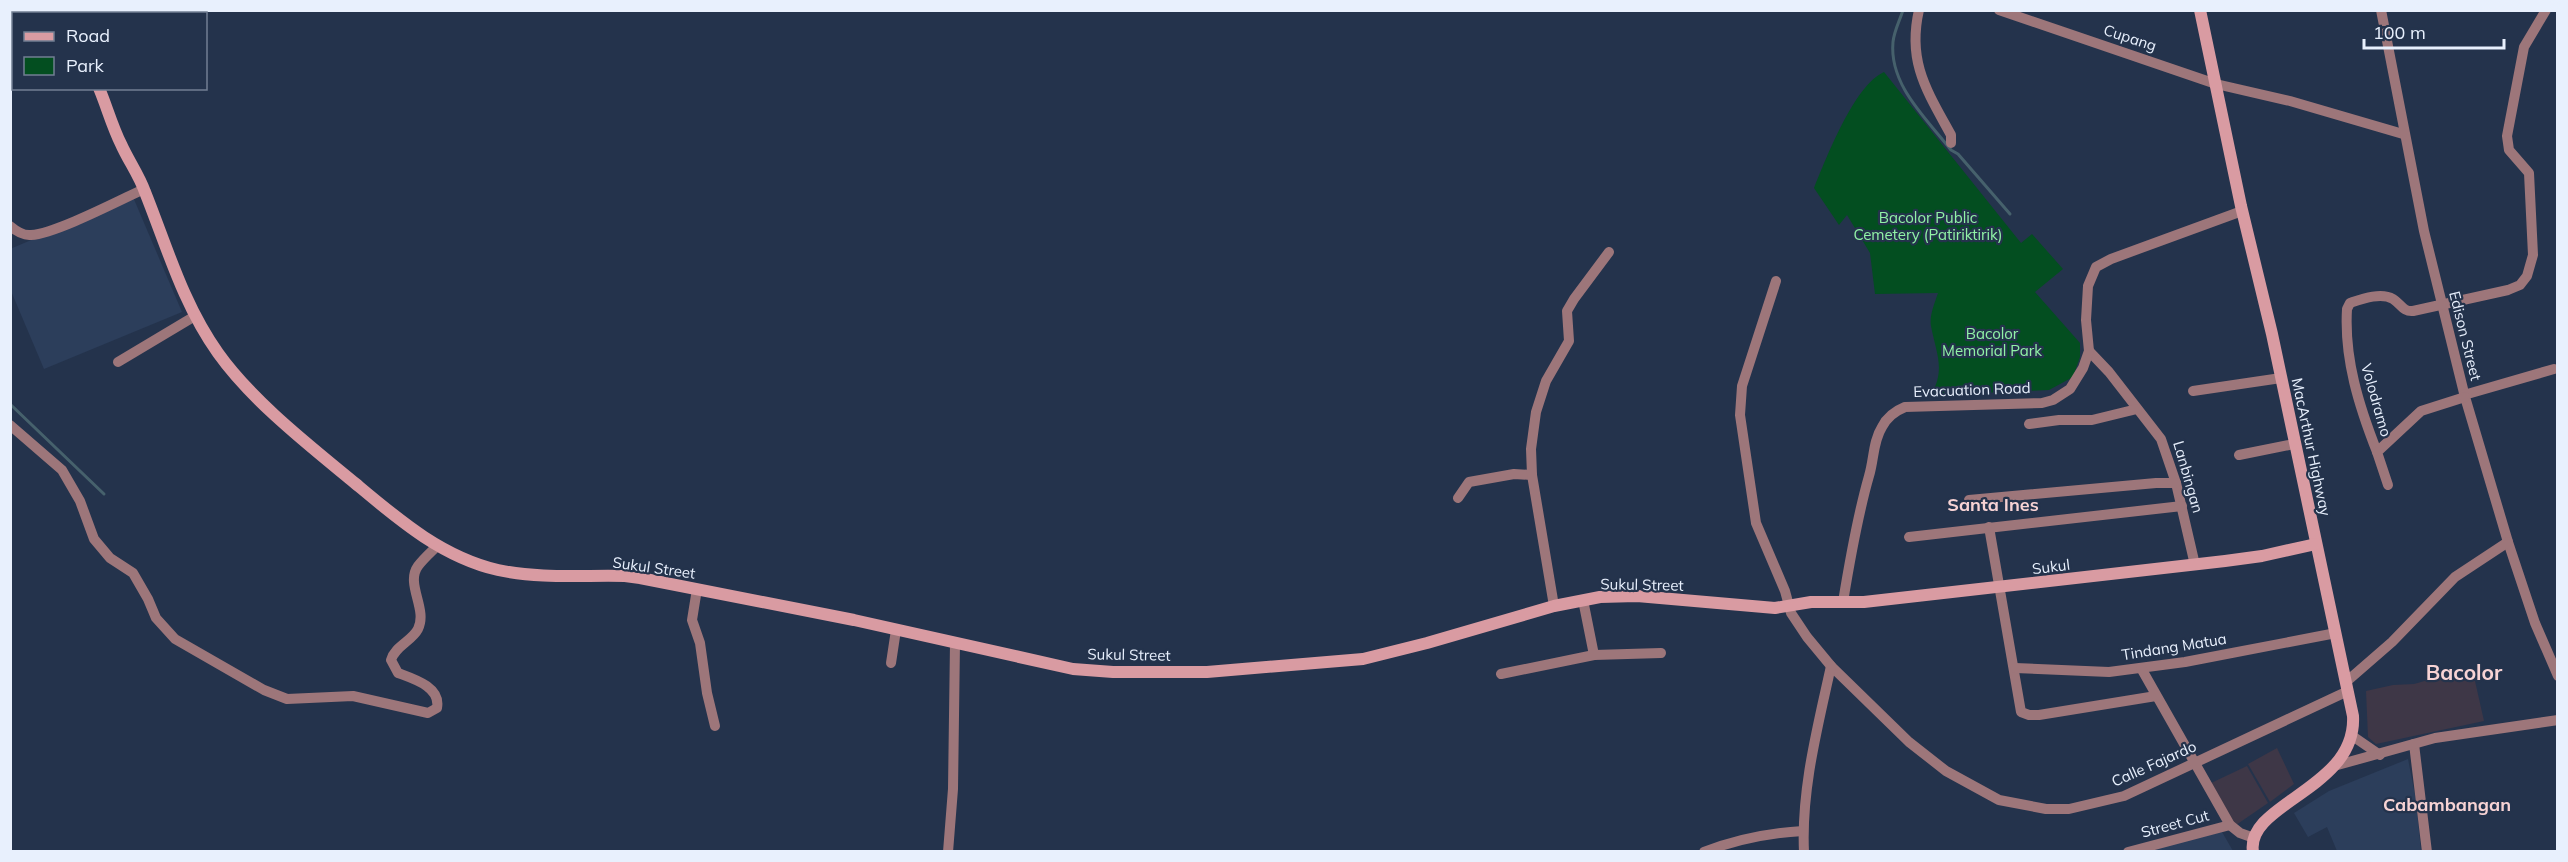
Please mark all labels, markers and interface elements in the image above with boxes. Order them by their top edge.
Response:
legend [12,12,207,90]
scale bar [2364,12,2504,50]
street label: Cupang [2101,20,2159,55]
text: 100 m [2373,21,2426,44]
text: Road [66,24,110,47]
text: Park [66,54,105,77]
park label: Bacolor Public Cemetery (Patiriktirik) [1853,208,2003,244]
street label: Edison Street [2445,289,2486,383]
park label: Bacolor Memorial Park [1942,324,2042,360]
street label: Volodramo [2357,361,2396,439]
street label: MacArthur Highway [2288,376,2335,518]
street label: Evacuation Road [1913,378,2031,401]
street label: Lanbingan [2169,439,2208,515]
district label: Santa Ines [1947,493,2039,516]
street label: Sukul Street [611,552,697,583]
street label: Sukul [2031,555,2071,578]
street label: Sukul Street [1600,574,1684,595]
street label: Tindang Matua [2120,629,2228,664]
street label: Sukul Street [1087,644,1171,665]
district label: Bacolor [2426,659,2503,685]
street label: Calle Fajardo [2108,736,2199,791]
district label: Cabambangan [2383,793,2511,816]
street label: Street Cut [2139,805,2211,842]

